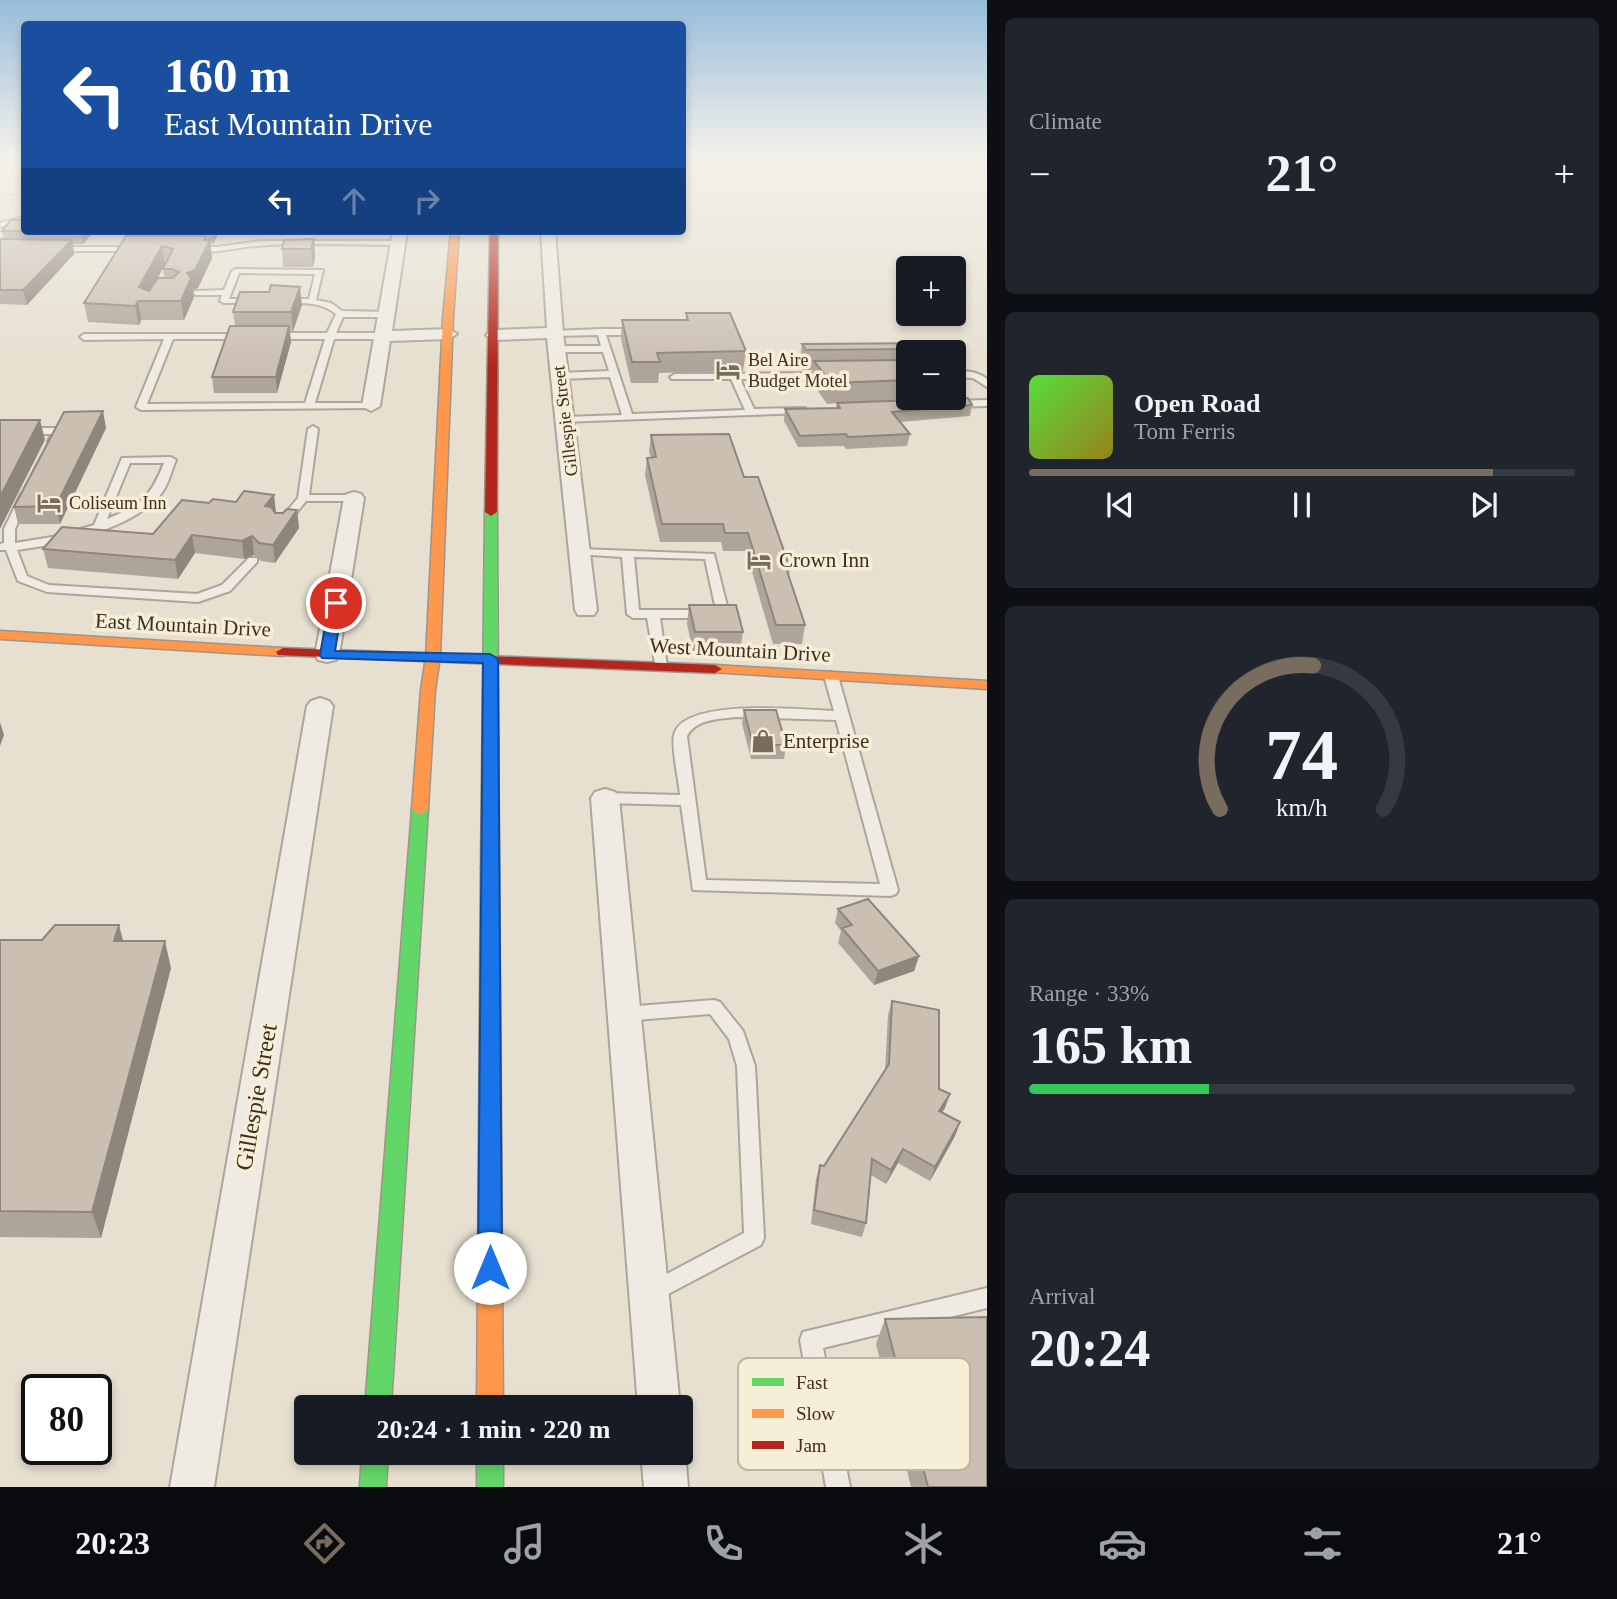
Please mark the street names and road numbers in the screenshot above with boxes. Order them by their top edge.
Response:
street label: Gillespie Street [548,364,582,478]
street label: East Mountain Drive [94,608,272,642]
street label: West Mountain Drive [649,633,831,667]
street label: Gillespie Street [230,1021,282,1172]

